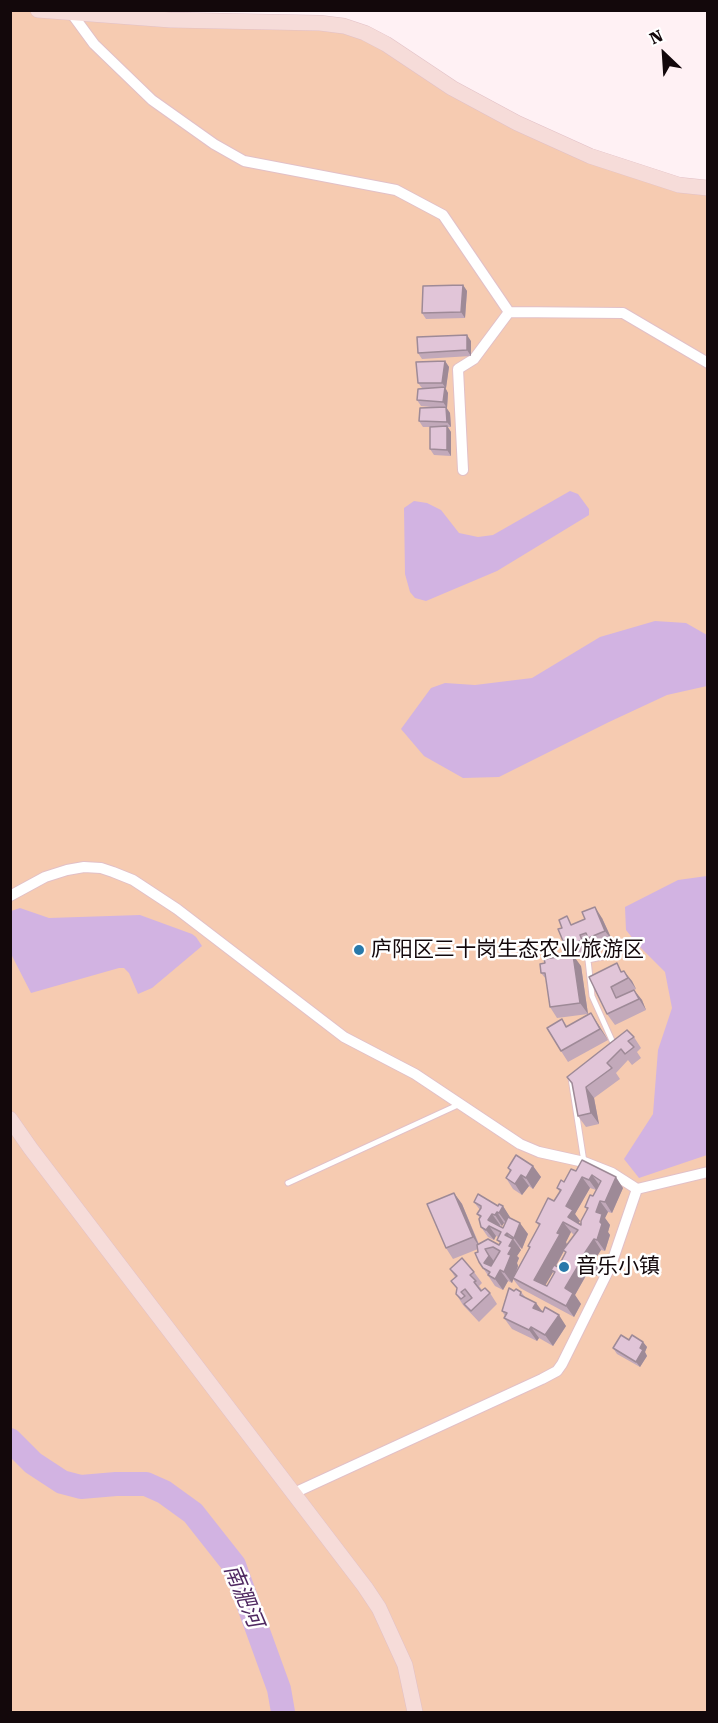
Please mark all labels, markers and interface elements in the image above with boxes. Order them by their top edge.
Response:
north arrow [634,24,694,84]
text: N [647,26,666,48]
place label: 庐阳区三十岗生态农业旅游区 [371,937,644,963]
marker: 庐阳区三十岗生态农业旅游区 [352,943,366,957]
place label: 音乐小镇 [576,1254,660,1280]
marker: 音乐小镇 [557,1260,571,1274]
water label: 南淝河 [218,1560,268,1632]

